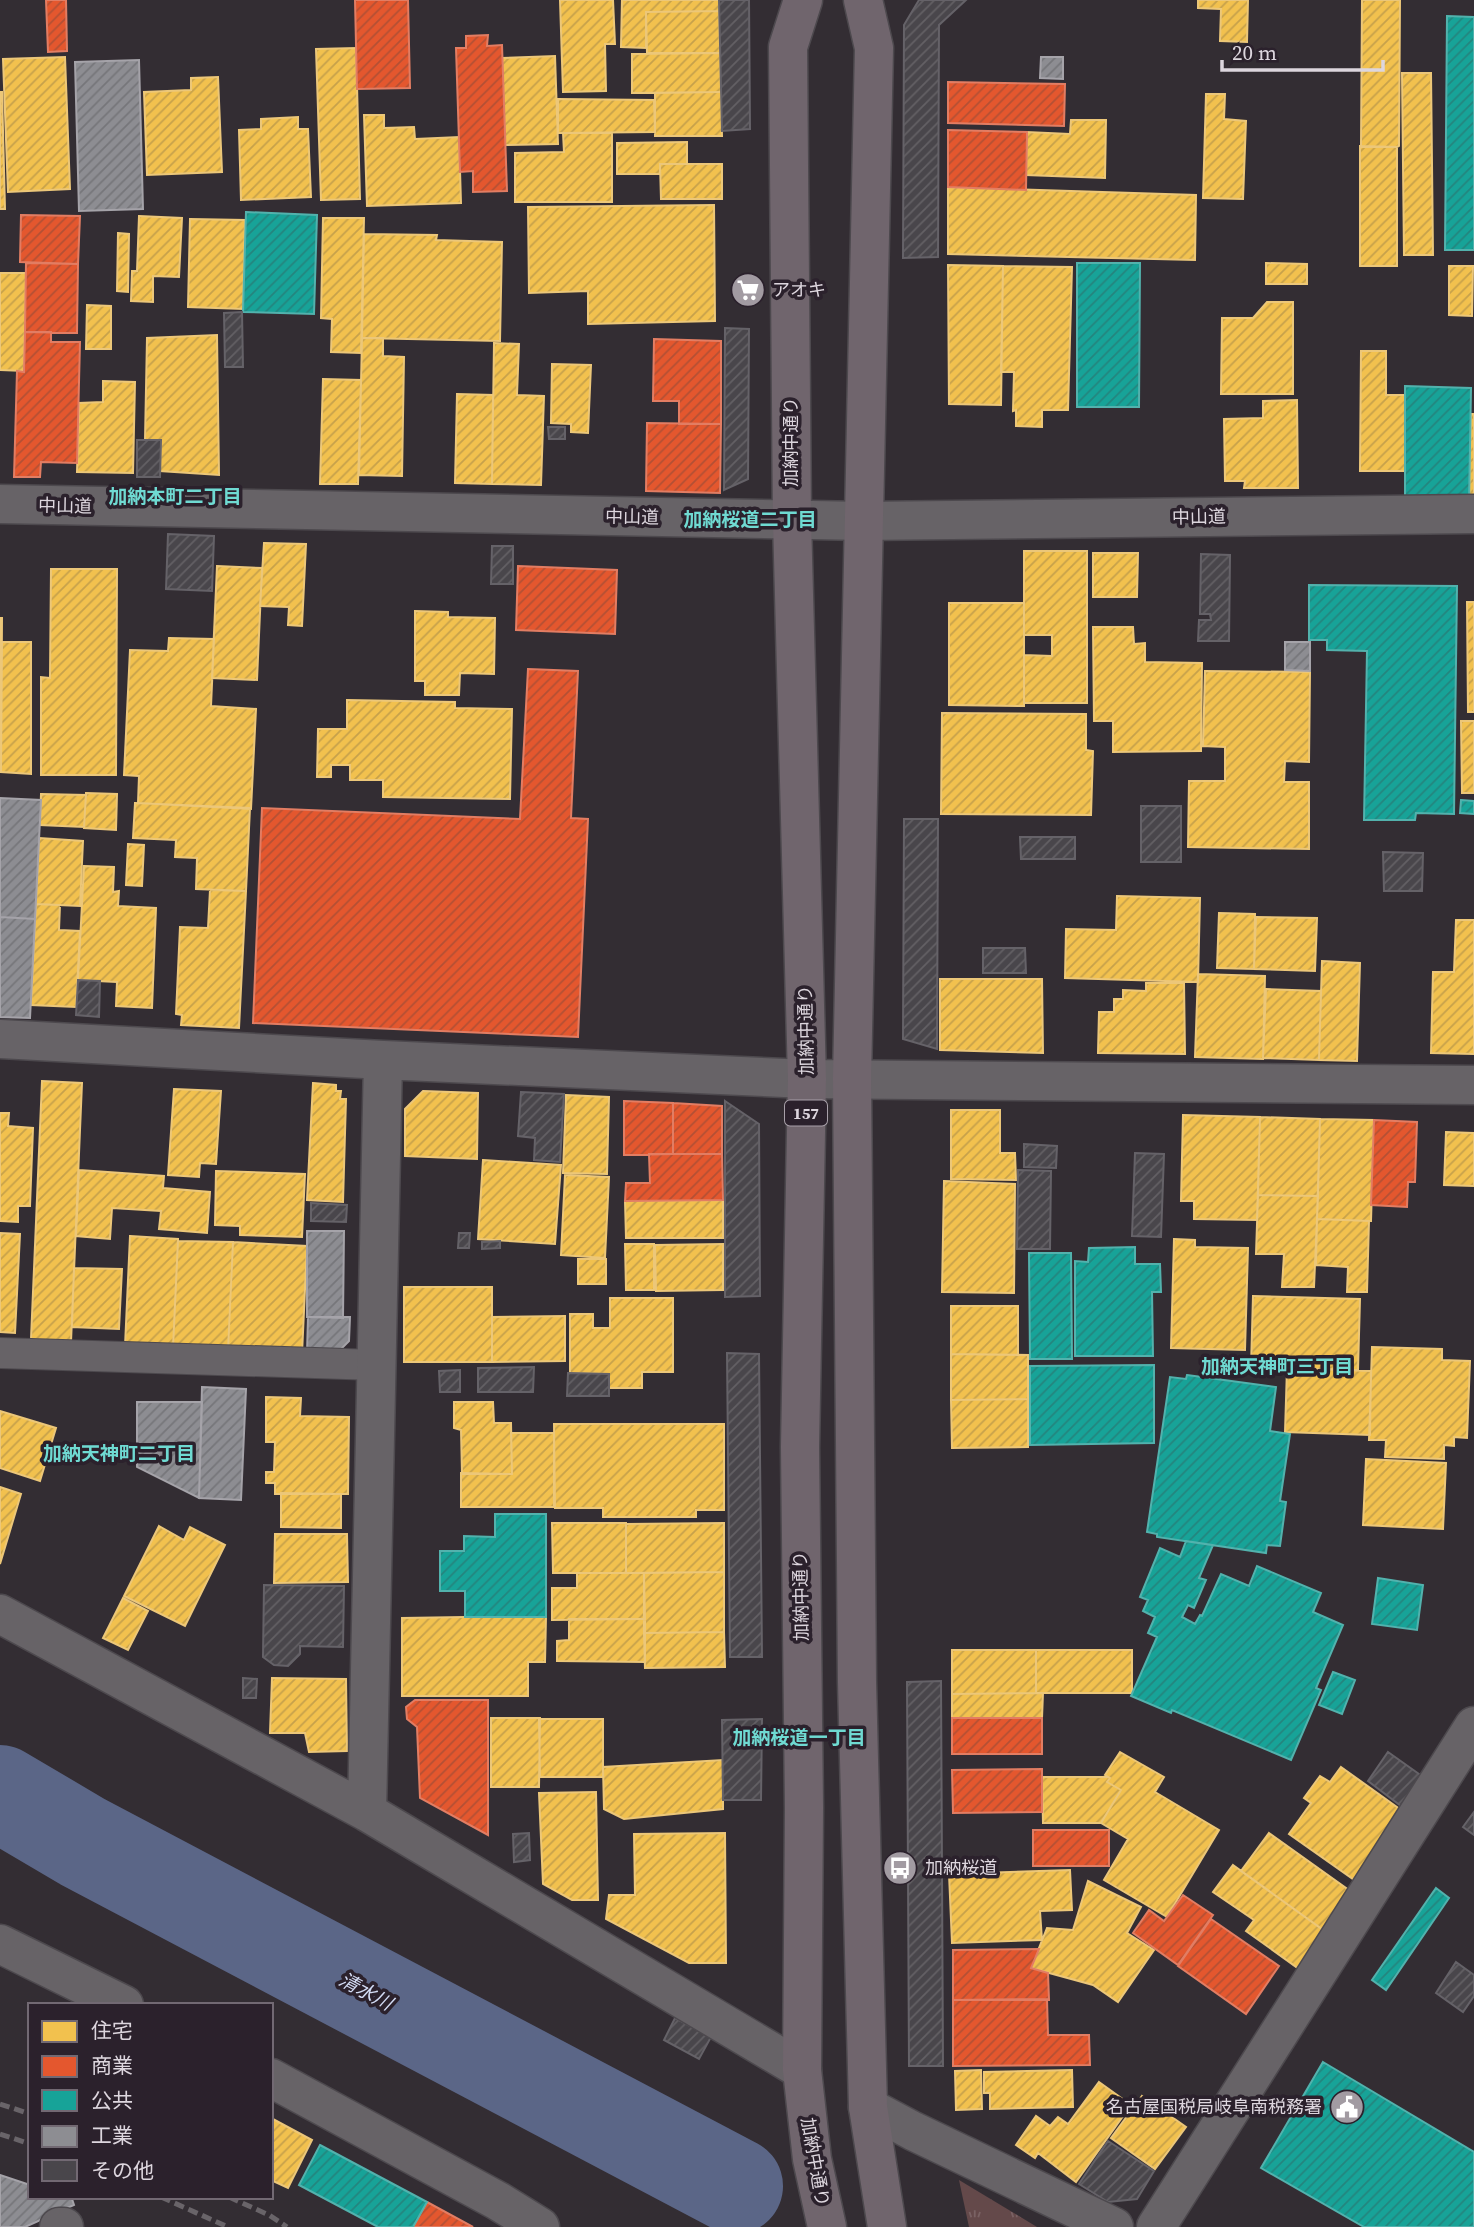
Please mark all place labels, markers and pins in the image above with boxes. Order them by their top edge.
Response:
supermarket icon: アオキ [729,271,767,309]
place label: アオキ [772,277,826,302]
bus stop icon: 加納桜道 [881,1849,919,1887]
place label: 加納桜道 [925,1855,997,1880]
public building icon: 名古屋国税局岐阜南税務署 [1328,2088,1366,2126]
place label: 名古屋国税局岐阜南税務署 [1106,2094,1322,2119]

